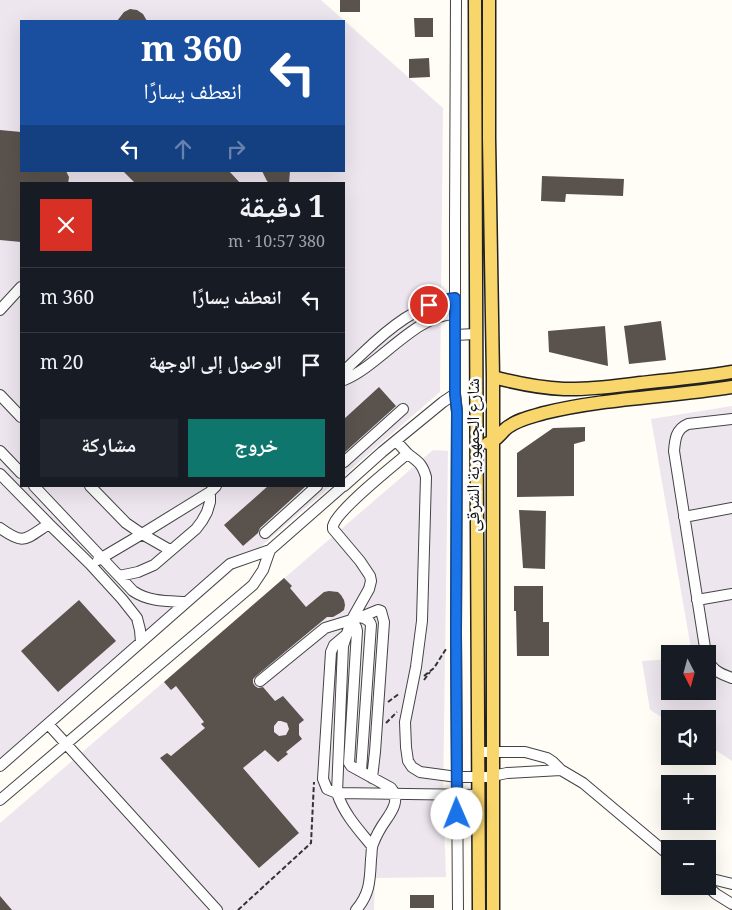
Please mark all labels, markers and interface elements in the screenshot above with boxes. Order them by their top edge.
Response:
text: 360 m [141,24,242,83]
icon: left [260,40,325,105]
text: انعطف يسارًا [144,75,242,113]
icon: left [116,135,144,163]
icon: ahead [169,135,197,163]
icon: right [222,135,250,163]
text: 1 دقيقة [239,185,325,236]
button: close [40,199,92,251]
text: 380 m · 10:57 [228,230,325,257]
text: 360 m [40,284,94,316]
text: انعطف يسارًا [192,284,282,316]
pin [408,284,450,326]
icon: left [297,286,325,314]
icon: arrive [415,291,443,319]
text: 20 m [40,349,83,381]
text: الوصول إلى الوجهة [149,349,282,381]
icon: arrive [297,351,325,379]
street label: شارع الجمهورية الشرقى [460,378,490,532]
button: مشاركة [40,419,178,477]
button: خروج [188,419,325,477]
north arrow [661,645,716,700]
map controls [661,645,716,895]
button: sound [661,710,716,765]
button: + [661,775,716,830]
position arrow [430,787,482,839]
button: − [661,840,716,895]

